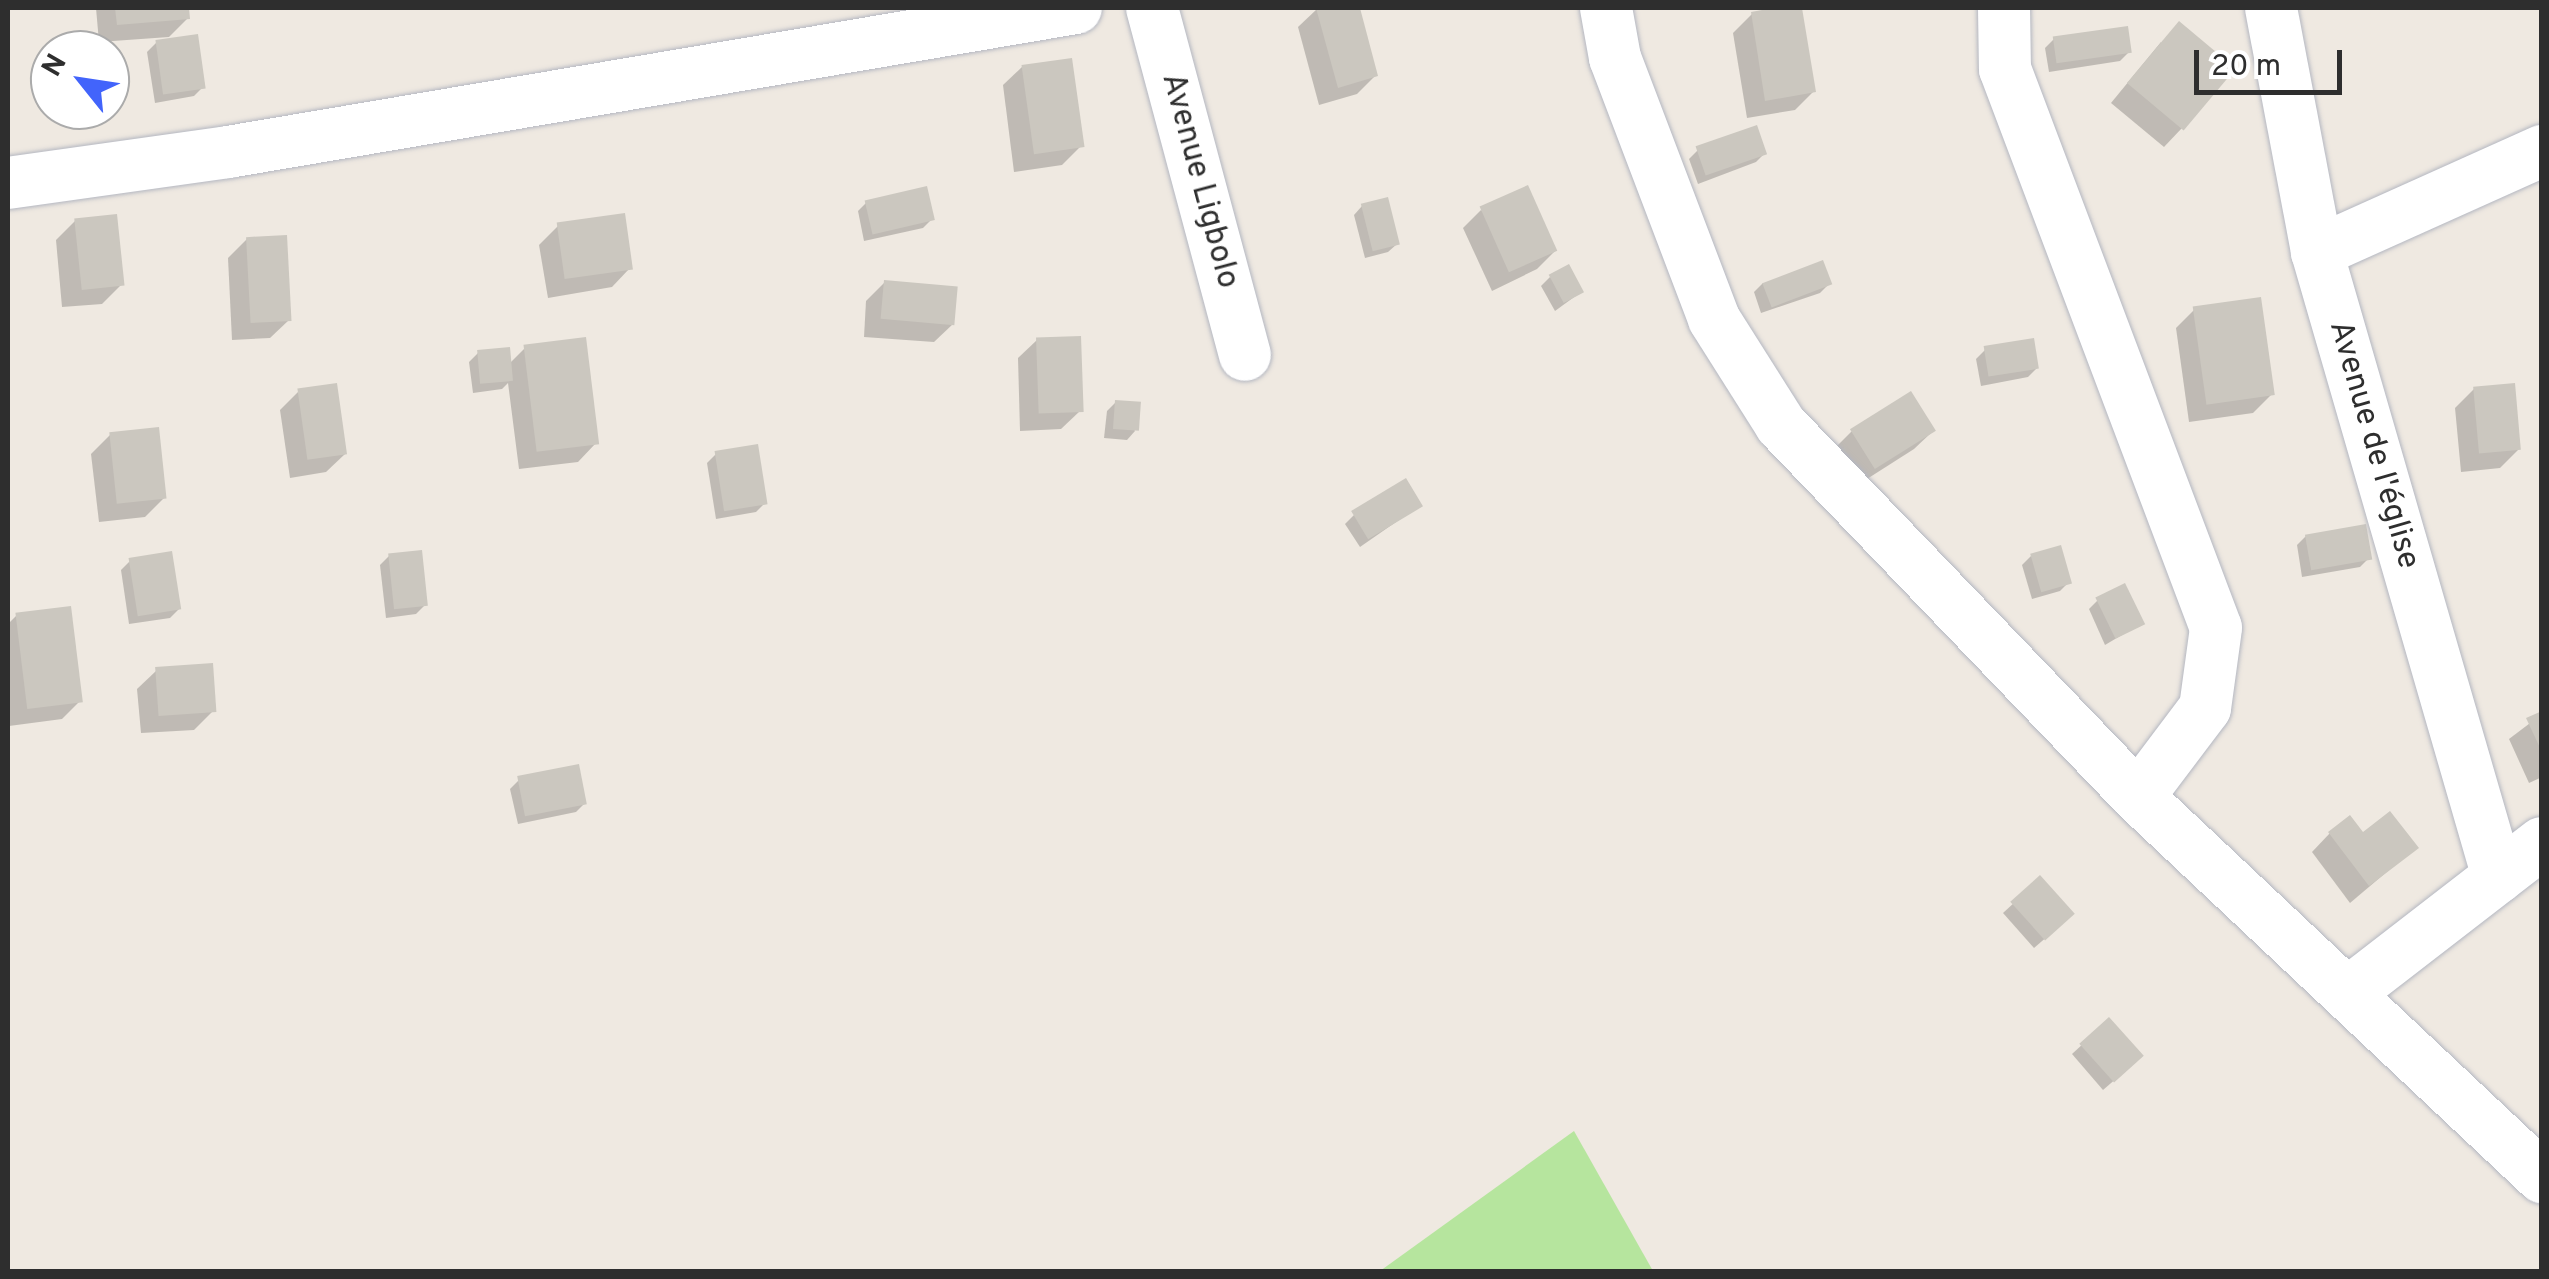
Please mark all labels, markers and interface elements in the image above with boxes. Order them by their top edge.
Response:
north arrow [30,30,130,130]
scale bar [2199,30,2346,92]
text: N [35,48,76,84]
text: 20 m [2211,49,2281,86]
street label: Avenue Ligbolo [1152,69,1246,293]
street label: Avenue de l'église [2319,317,2427,573]

